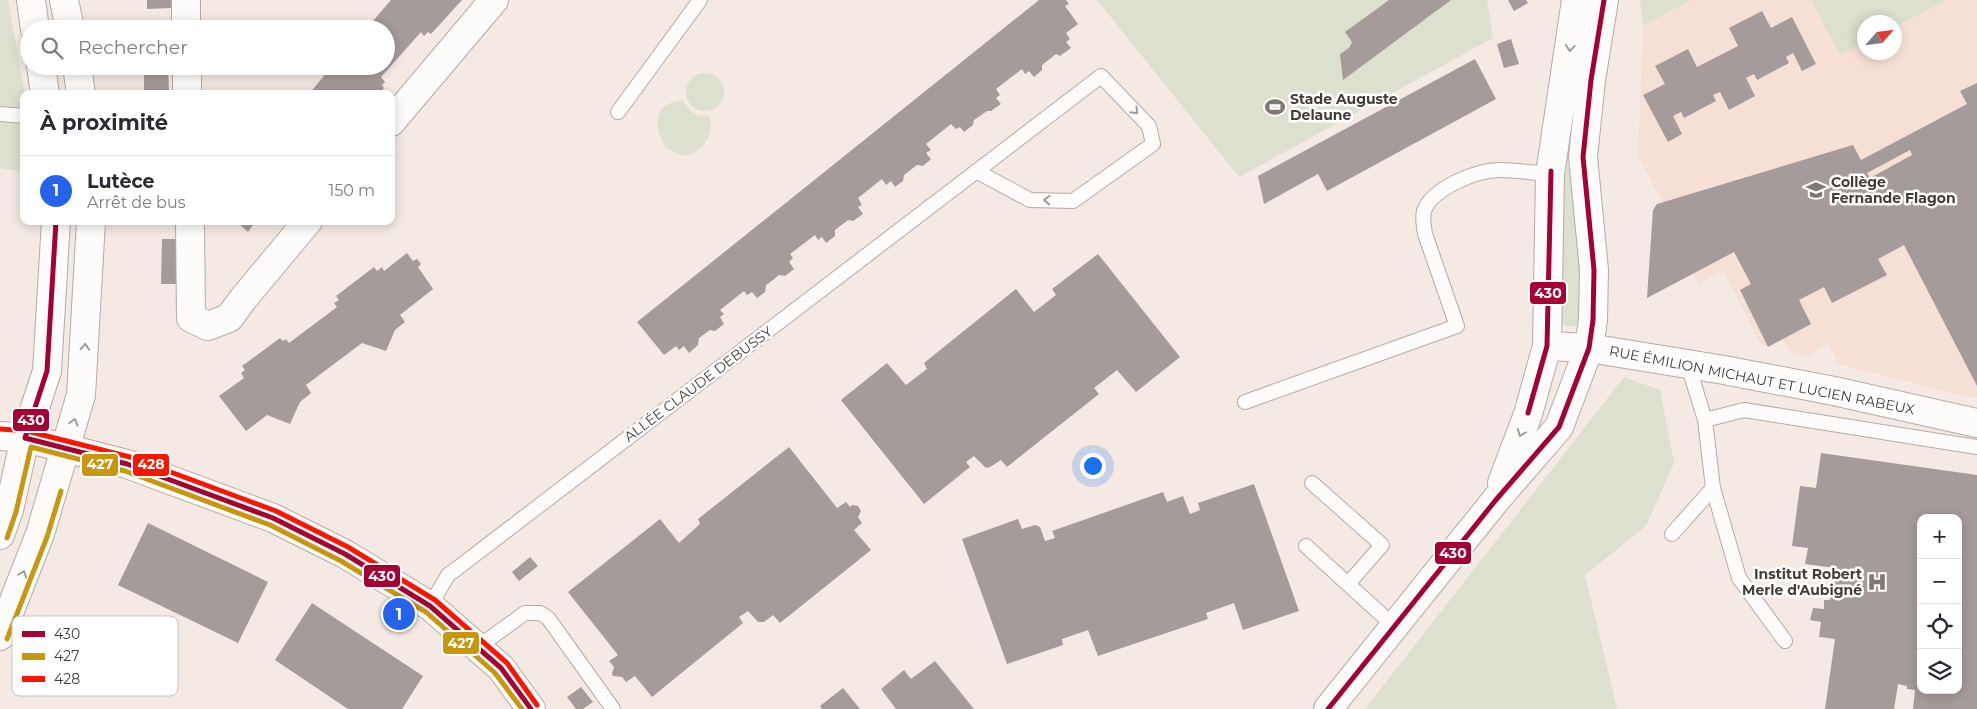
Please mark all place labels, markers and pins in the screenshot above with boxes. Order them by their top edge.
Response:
place label: Stade Auguste Delaune [1290,90,1398,124]
sports icon: Stade Auguste Delaune [1264,96,1286,118]
place label: Collège Fernande Flagon [1831,173,1956,207]
school or university icon: Collège Fernande Flagon [1805,179,1827,201]
place label: Institut Robert Merle d'Aubigné [1742,565,1862,599]
hospital icon: Institut Robert Merle d'Aubigné [1866,571,1888,593]
pin: 1 [383,595,415,633]

